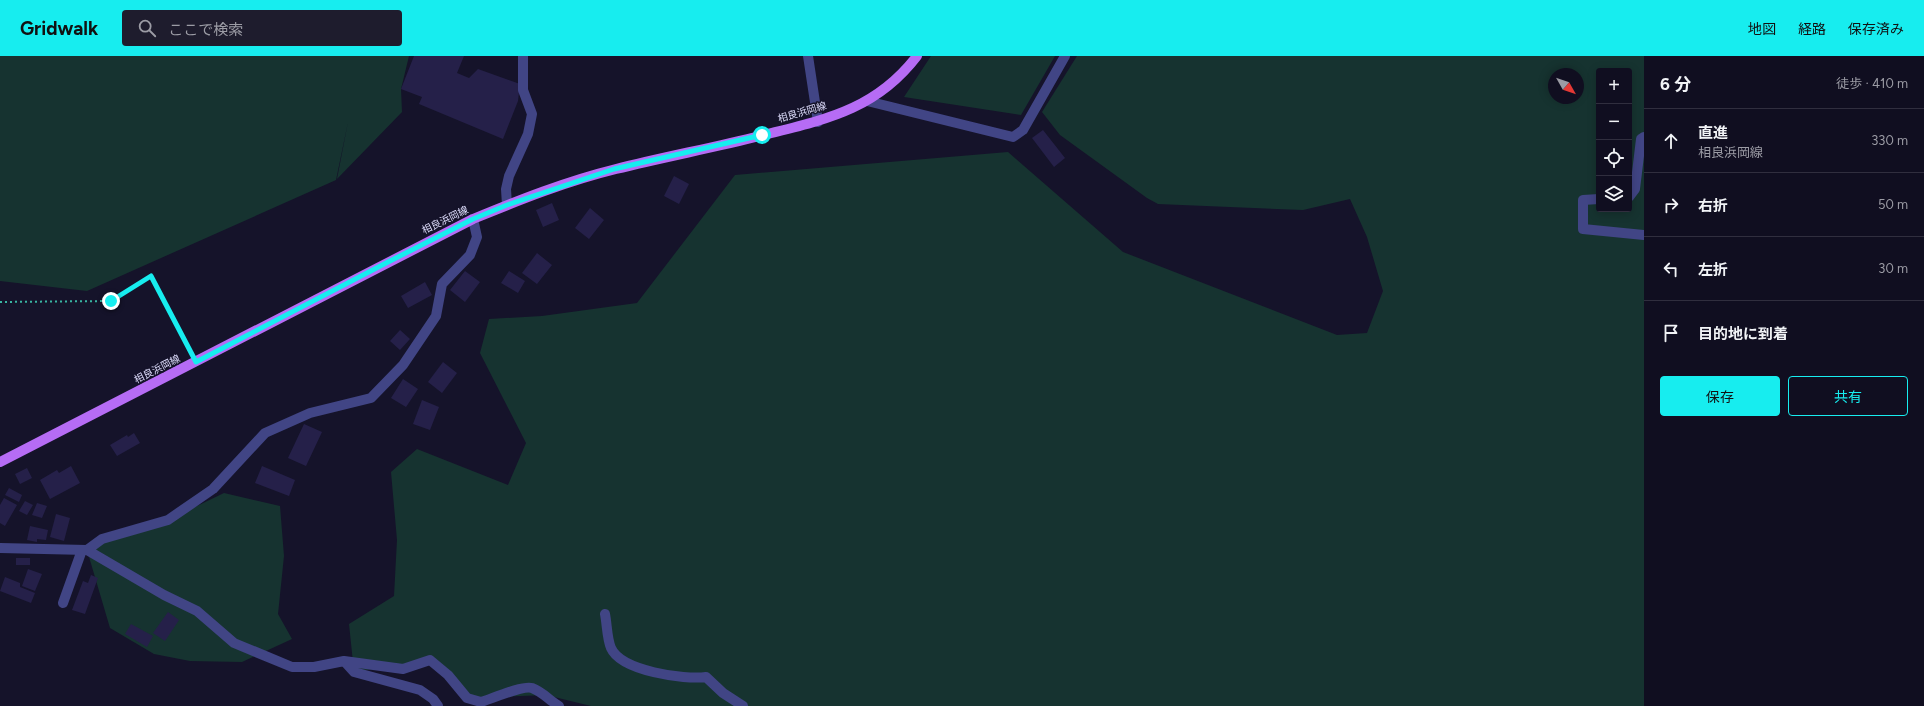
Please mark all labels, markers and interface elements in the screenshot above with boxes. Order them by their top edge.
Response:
search box [122,10,402,46]
text: Gridwalk [20,17,98,40]
icon: search [136,17,158,39]
text: ここで検索 [168,21,243,39]
text: 地図 [1748,21,1776,38]
text: 経路 [1798,21,1826,38]
text: 保存済み [1848,21,1904,38]
north arrow [1548,68,1584,104]
map controls [1596,68,1632,212]
button: + [1596,68,1632,104]
text: 6 分 [1660,74,1691,94]
text: 徒歩 · 410 m [1836,76,1908,91]
street label: 相良浜岡線 [776,99,828,125]
button: − [1596,104,1632,140]
text: 直進 [1698,124,1728,142]
route start [753,126,771,144]
icon: ahead [1660,130,1682,152]
text: 330 m [1871,133,1908,148]
button: locate [1596,140,1632,176]
text: 相良浜岡線 [1698,145,1763,160]
button: layers [1596,176,1632,212]
icon: right [1660,194,1682,216]
text: 右折 [1698,197,1728,215]
text: 50 m [1878,197,1908,212]
street label: 相良浜岡線 [420,203,470,237]
icon: left [1660,258,1682,280]
text: 左折 [1698,261,1728,279]
text: 30 m [1878,261,1908,276]
route end [102,292,120,310]
icon: arrive [1660,322,1682,344]
text: 目的地に到着 [1698,325,1788,343]
street label: 相良浜岡線 [132,352,182,386]
button: 保存 [1660,376,1780,416]
button: 共有 [1788,376,1908,416]

